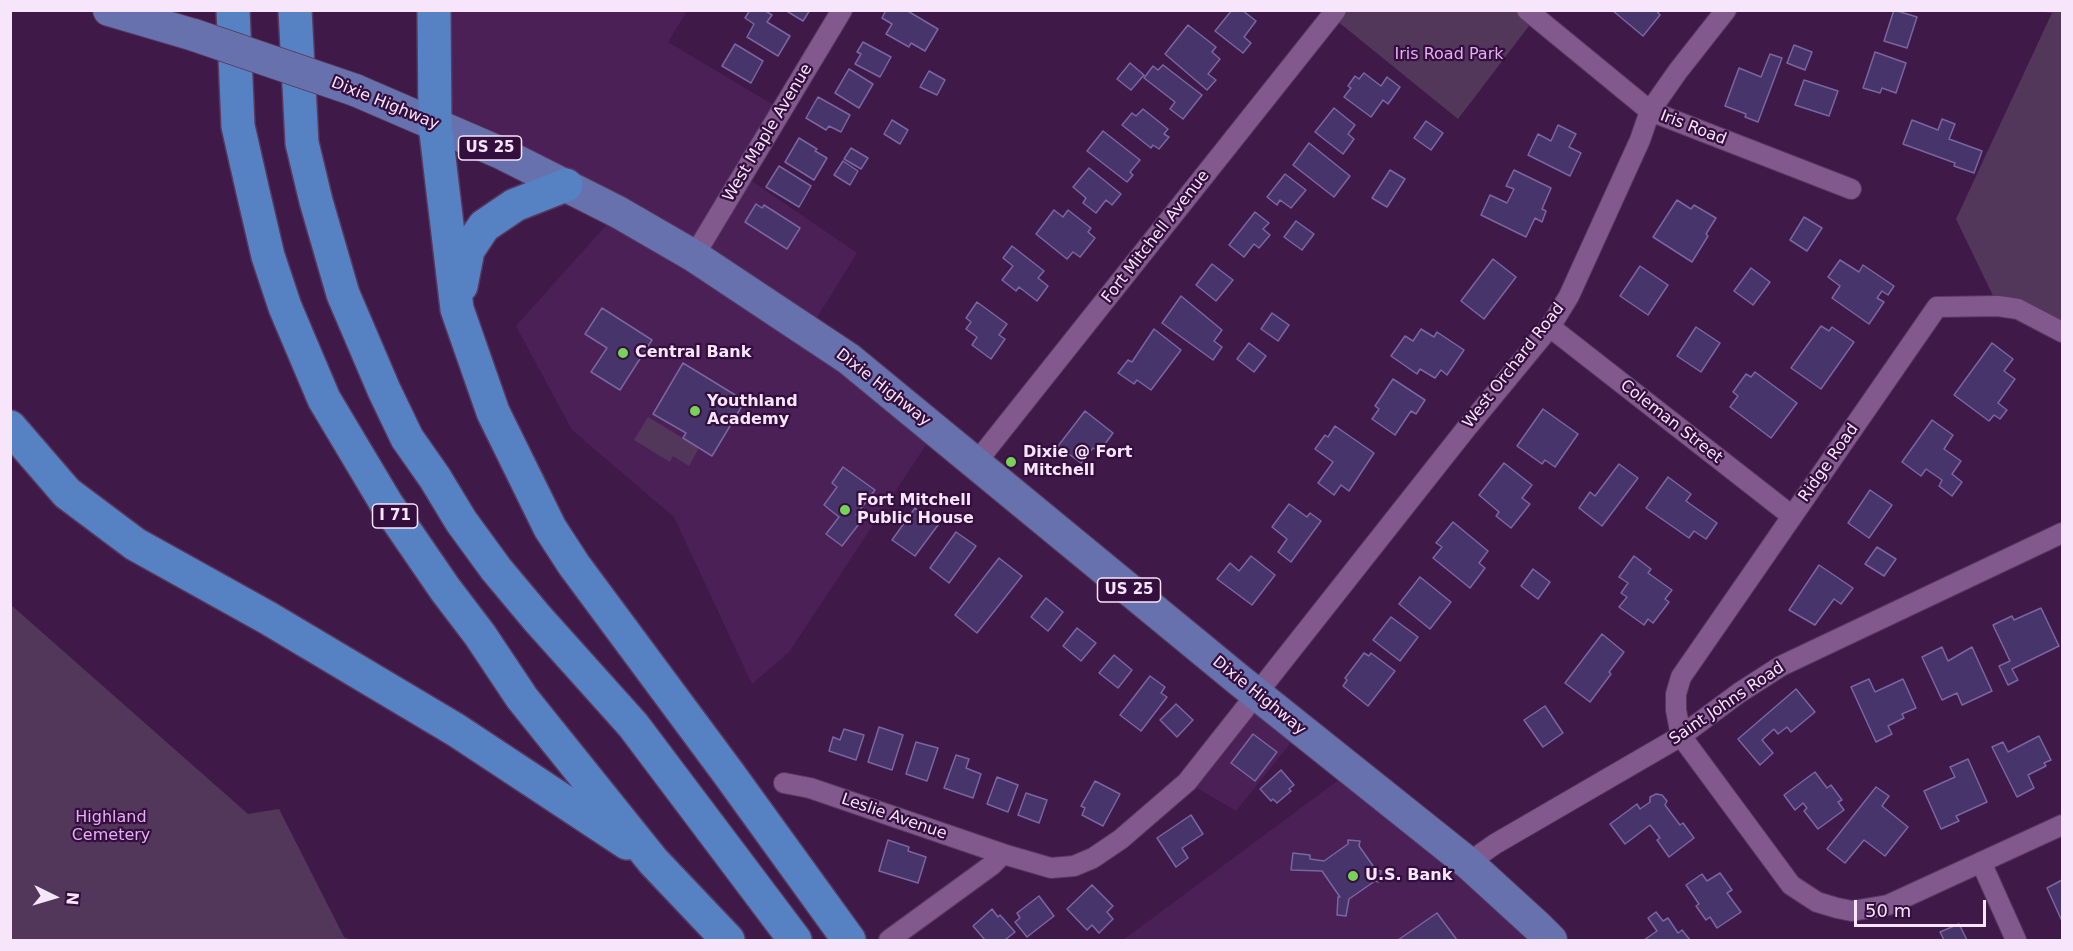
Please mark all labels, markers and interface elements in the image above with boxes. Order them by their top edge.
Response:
park label: Iris Road Park [1395,45,1503,65]
street label: West Maple Avenue [719,61,817,205]
street label: Dixie Highway [328,74,442,134]
street label: Iris Road [1657,107,1729,149]
road number: US 25 [458,136,522,160]
street label: Fort Mitchell Avenue [1098,167,1214,307]
street label: West Orchard Road [1459,300,1569,432]
place label: Central Bank [635,343,751,363]
street label: Dixie Highway [832,345,934,431]
marker: Central Bank [616,346,630,360]
street label: Coleman Street [1616,376,1726,468]
place label: Youthland Academy [707,392,798,430]
marker: Youthland Academy [688,404,702,418]
street label: Ridge Road [1795,420,1863,506]
place label: Dixie @ Fort Mitchell [1023,443,1132,481]
marker: Dixie @ Fort Mitchell [1004,455,1018,469]
place label: Fort Mitchell Public House [857,491,974,529]
marker: Fort Mitchell Public House [838,503,852,517]
road number: I 71 [372,504,418,528]
road number: US 25 [1098,578,1160,602]
street label: Dixie Highway [1208,652,1310,740]
street label: Saint Johns Road [1666,659,1788,749]
street label: Leslie Avenue [839,790,949,844]
park label: Highland Cemetery [72,808,150,846]
place label: U.S. Bank [1365,866,1452,886]
north arrow [24,867,84,927]
marker: U.S. Bank [1346,869,1360,883]
scale bar [1857,888,1989,926]
text: N [62,891,82,906]
text: 50 m [1865,900,1911,921]

